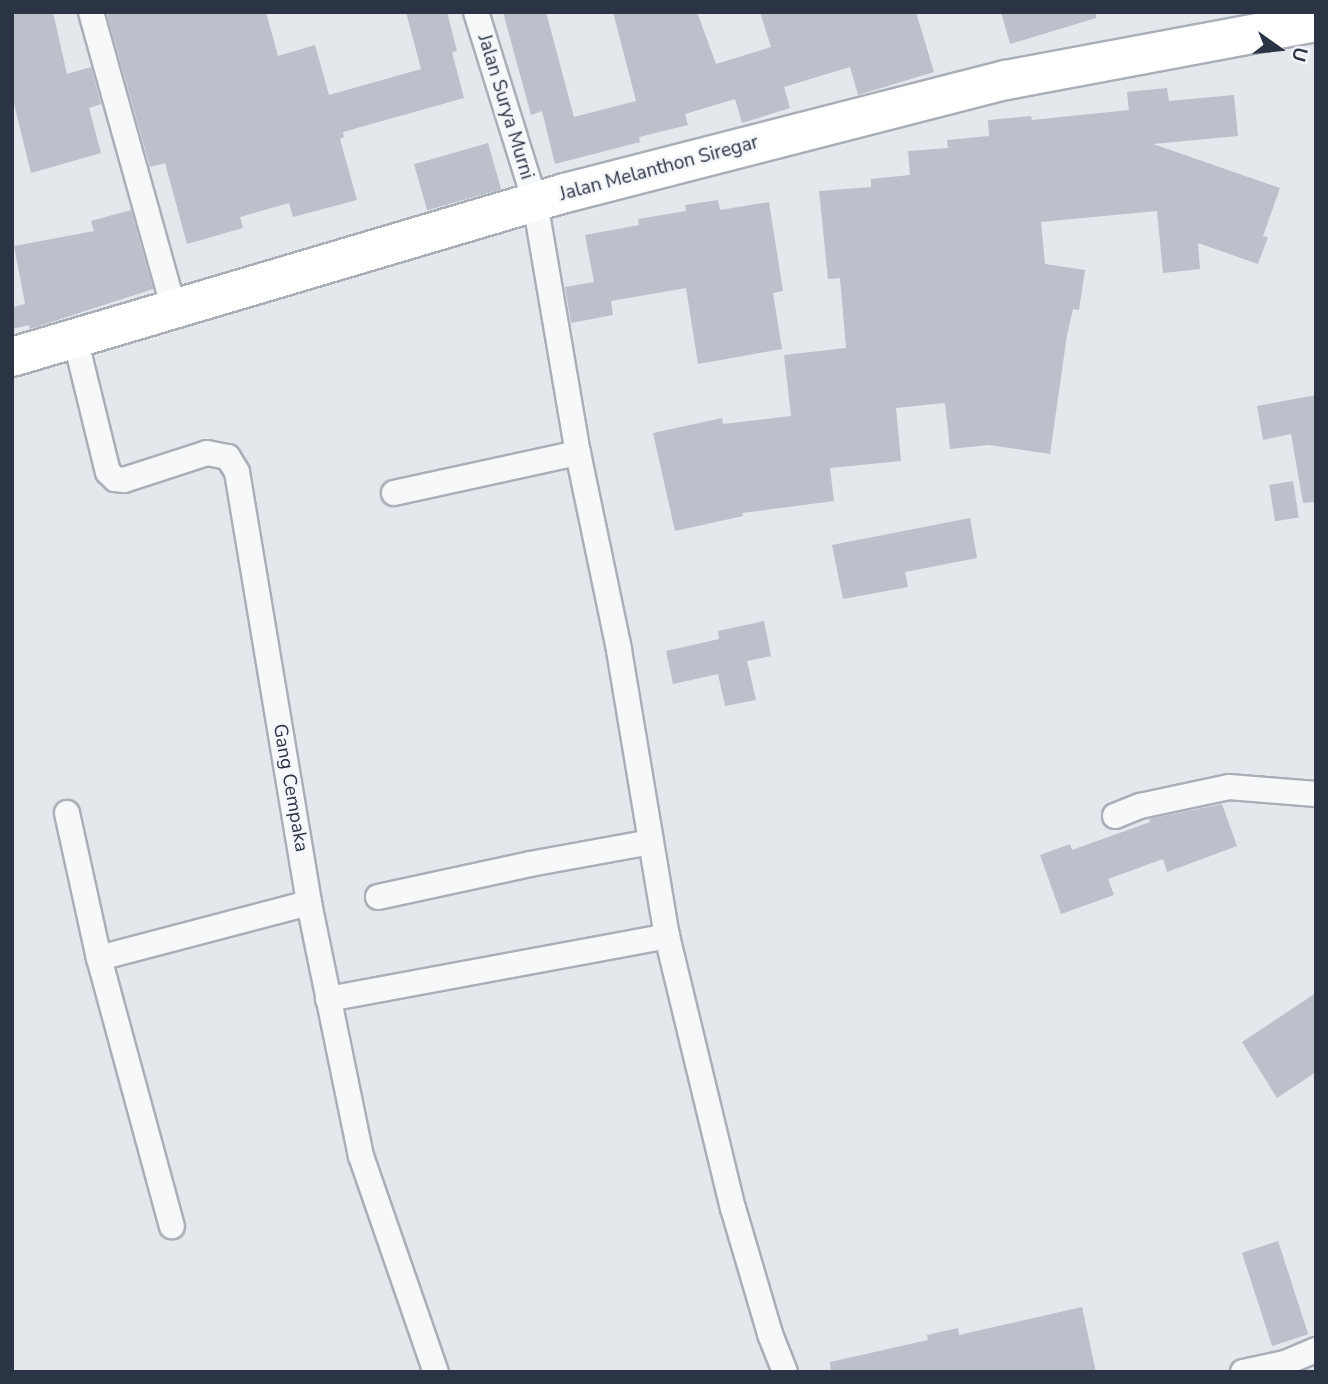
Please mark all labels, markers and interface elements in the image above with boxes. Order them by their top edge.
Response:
north arrow [1244,14,1314,84]
street label: Jalan Surya Murni [472,32,538,182]
text: U [1285,44,1314,65]
street label: Jalan Melanthon Siregar [557,131,761,207]
street label: Gang Cempaka [268,722,312,854]

